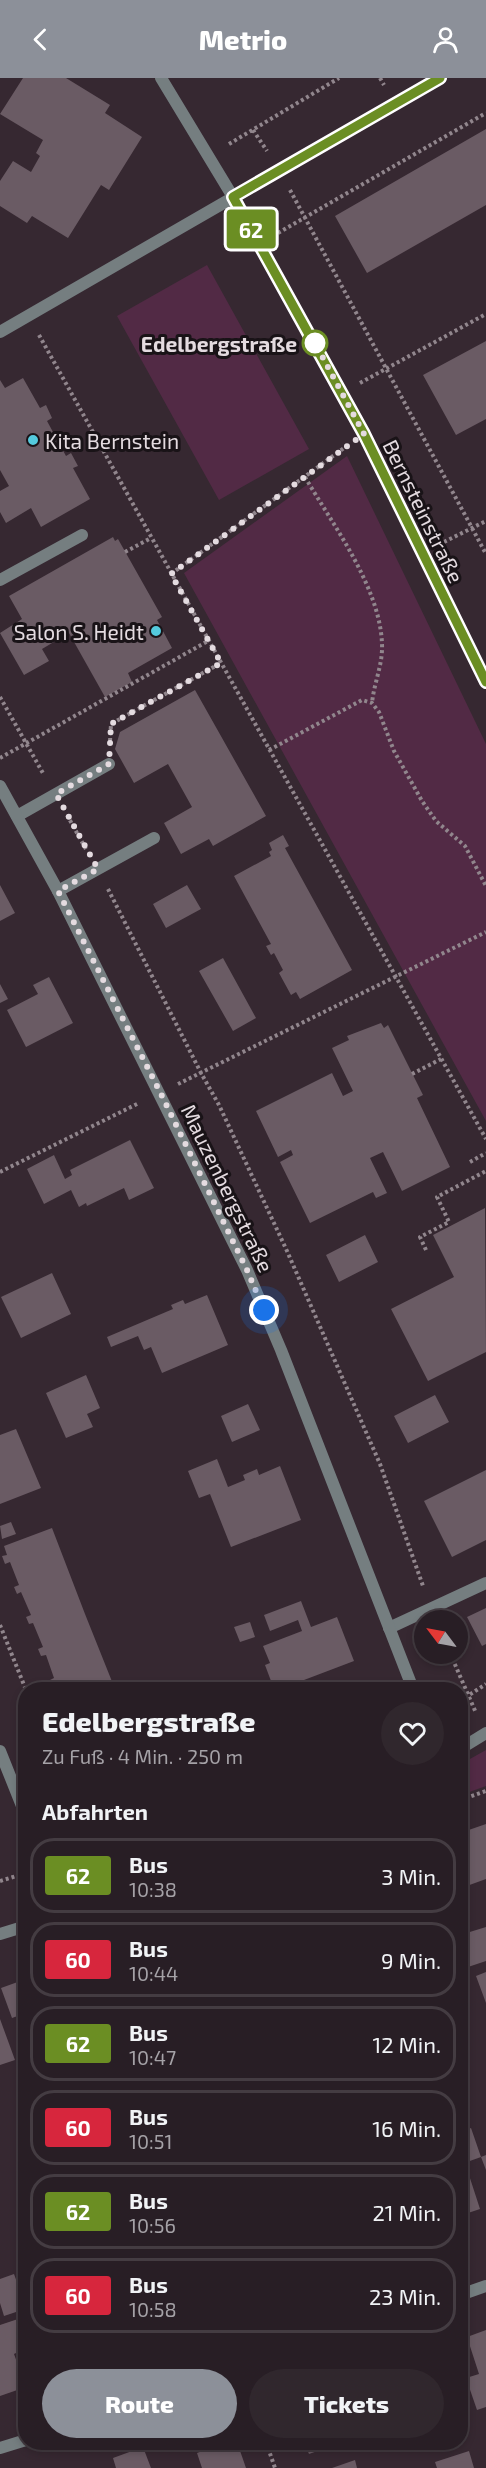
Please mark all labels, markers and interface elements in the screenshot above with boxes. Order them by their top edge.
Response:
icon: back [24,23,57,56]
text: Metrio [199,23,287,55]
icon: person [429,23,462,56]
line badge: 62 [224,210,278,248]
text: 62 [239,217,263,242]
marker: Edelbergstraße [302,330,328,356]
place label: Edelbergstraße [141,331,297,356]
place label: Kita Bernstein [45,428,179,453]
marker: Kita Bernstein [26,433,40,447]
street label: Bernsteinstraße [378,435,470,587]
place label: Salon S. Heidt [14,619,144,644]
marker: Salon S. Heidt [149,624,163,638]
street label: Mauzenbergstraße [177,1100,279,1276]
your location [249,1295,279,1325]
north arrow [414,1610,468,1664]
map controls [414,1610,468,1664]
button: heart [381,1702,444,1765]
text: Edelbergstraße [42,1704,255,1738]
text: Zu Fuß · 4 Min. · 250 m [42,1744,243,1768]
text: Abfahrten [42,1798,148,1824]
text: Bus [129,1851,168,1877]
text: 62 [66,1863,90,1888]
text: 3 Min. [381,1863,441,1889]
text: 10:38 [129,1877,177,1901]
text: Bus [129,1935,168,1961]
text: 60 [65,1947,91,1972]
text: 9 Min. [381,1947,441,1973]
text: 10:44 [129,1961,178,1985]
text: Bus [129,2019,168,2045]
text: 62 [66,2031,90,2056]
text: 12 Min. [372,2031,441,2057]
text: 10:47 [129,2045,176,2069]
text: Bus [129,2103,168,2129]
text: 60 [65,2115,91,2140]
text: 16 Min. [372,2115,441,2141]
text: 10:51 [129,2129,172,2153]
text: Bus [129,2187,168,2213]
text: 62 [66,2199,90,2224]
text: 21 Min. [372,2199,441,2225]
text: 10:56 [129,2213,176,2237]
text: Bus [129,2271,168,2297]
text: 60 [65,2283,91,2308]
text: 23 Min. [369,2283,441,2309]
text: 10:58 [129,2297,177,2321]
button: Route [42,2369,237,2438]
button: Tickets [249,2369,444,2438]

